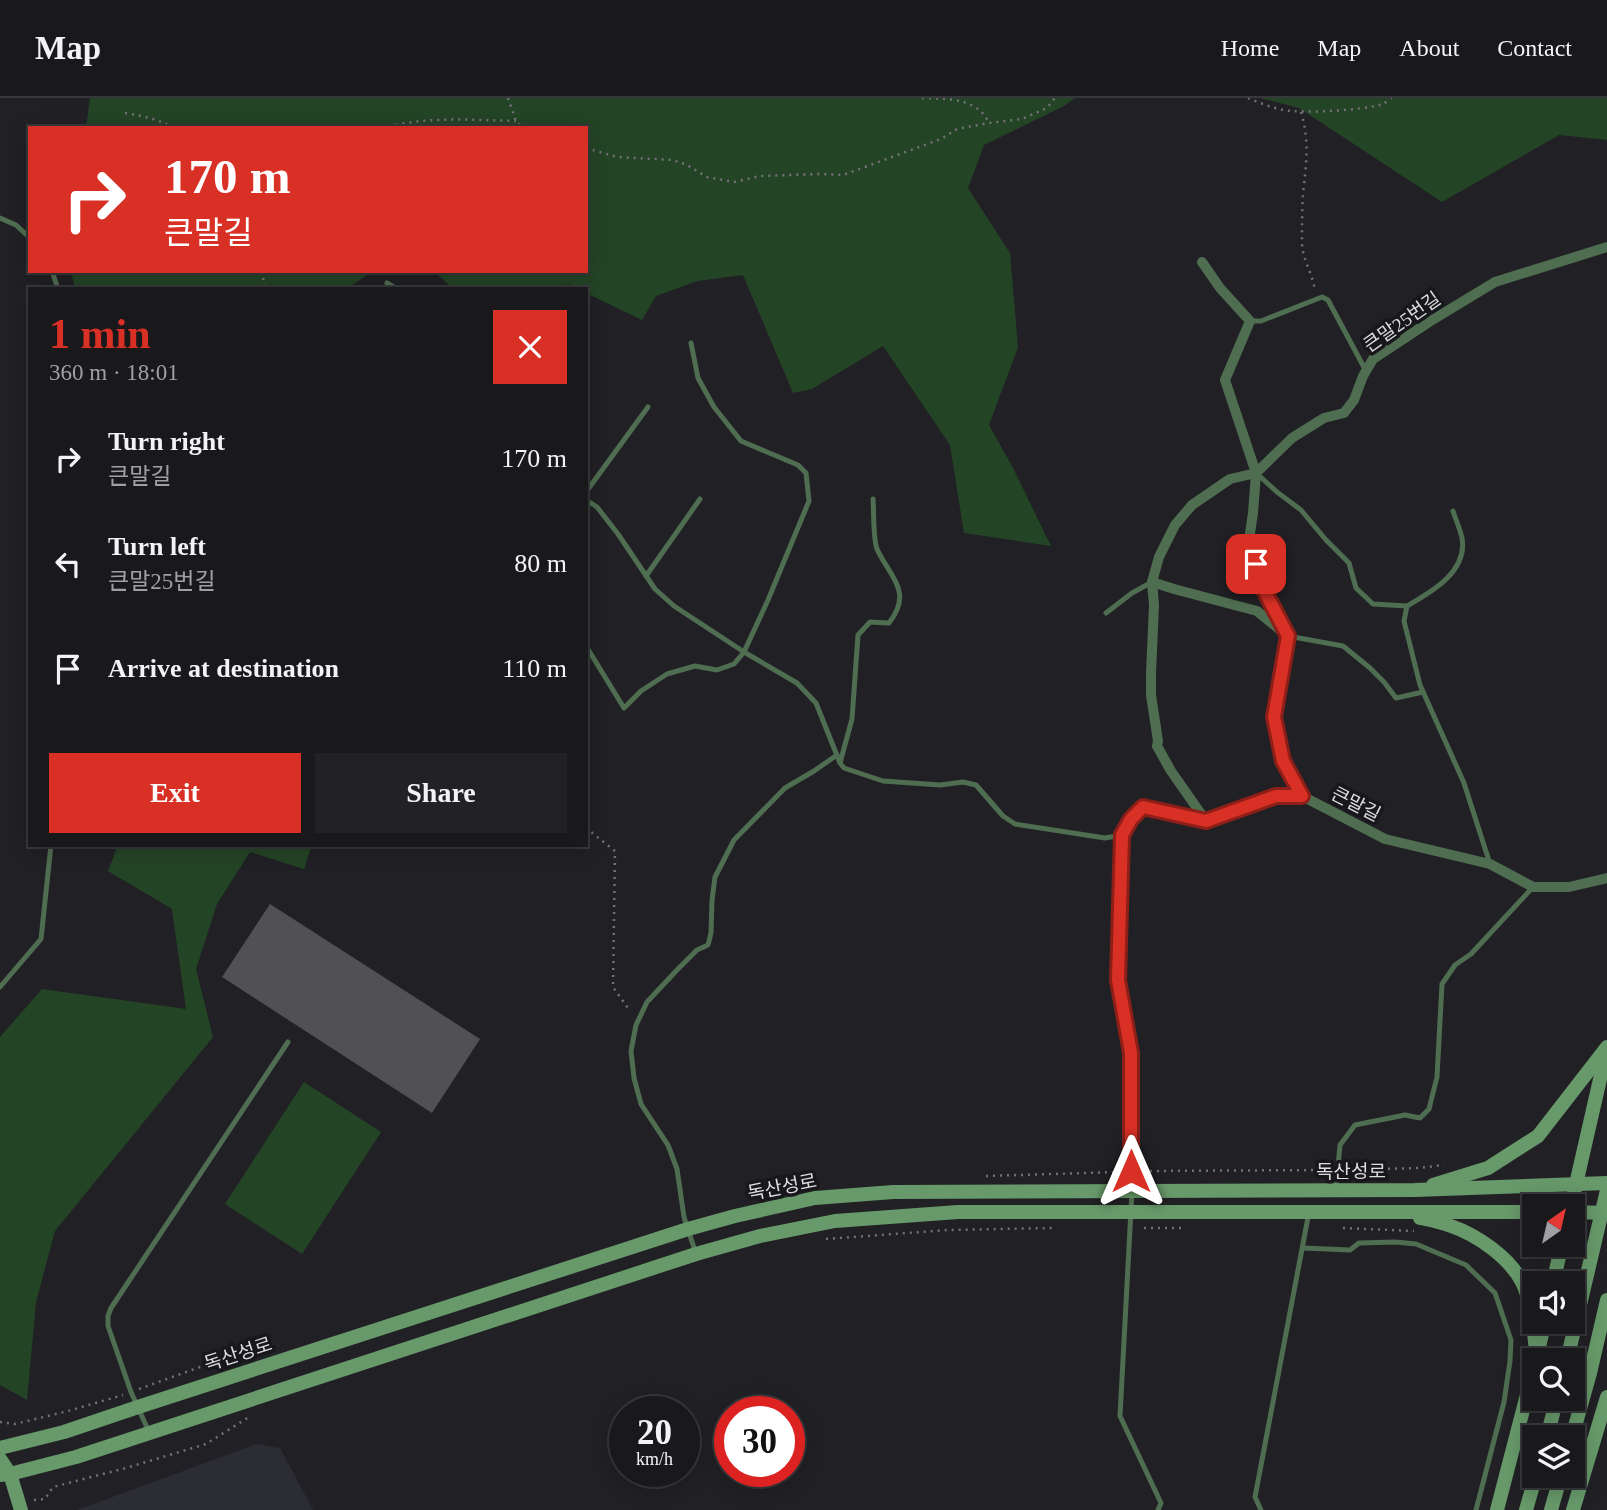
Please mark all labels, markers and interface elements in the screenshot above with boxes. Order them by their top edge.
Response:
text: Map [35,30,101,66]
text: Home [1221,35,1279,61]
text: Map [1317,35,1361,61]
text: About [1399,35,1459,61]
text: Contact [1497,35,1572,61]
text: 170 m [164,149,291,204]
icon: right [49,154,140,245]
text: 큰말길 [164,215,252,251]
street label: 큰말25번길 [1360,288,1444,356]
button: close [493,310,567,384]
text: 1 min [49,311,151,357]
text: 360 m · 18:01 [49,360,179,385]
text: Turn right [108,427,225,456]
icon: right [49,440,87,478]
text: 170 m [501,444,567,473]
text: 큰말길 [108,464,171,489]
text: Turn left [108,532,206,561]
pin [1226,534,1286,594]
icon: left [49,545,87,583]
icon: arrive [1237,545,1275,583]
text: 80 m [514,549,567,578]
text: 큰말25번길 [108,569,216,594]
icon: arrive [49,650,87,688]
text: Arrive at destination [108,654,339,683]
text: 110 m [502,654,567,683]
button: Exit [49,753,301,833]
button: Share [315,753,567,833]
street label: 큰말길 [1328,783,1384,825]
position arrow [1094,1134,1168,1208]
street label: 독산성로 [1316,1161,1386,1182]
street label: 독산성로 [746,1170,818,1204]
north arrow [1522,1194,1586,1256]
map controls [1522,1194,1585,1488]
button: sound [1522,1271,1585,1334]
street label: 독산성로 [202,1333,274,1375]
button: search [1522,1348,1585,1411]
speed limit sign: 30 [714,1396,805,1487]
text: 20 [637,1413,672,1452]
button: layers [1522,1425,1585,1488]
text: km/h [636,1449,673,1469]

